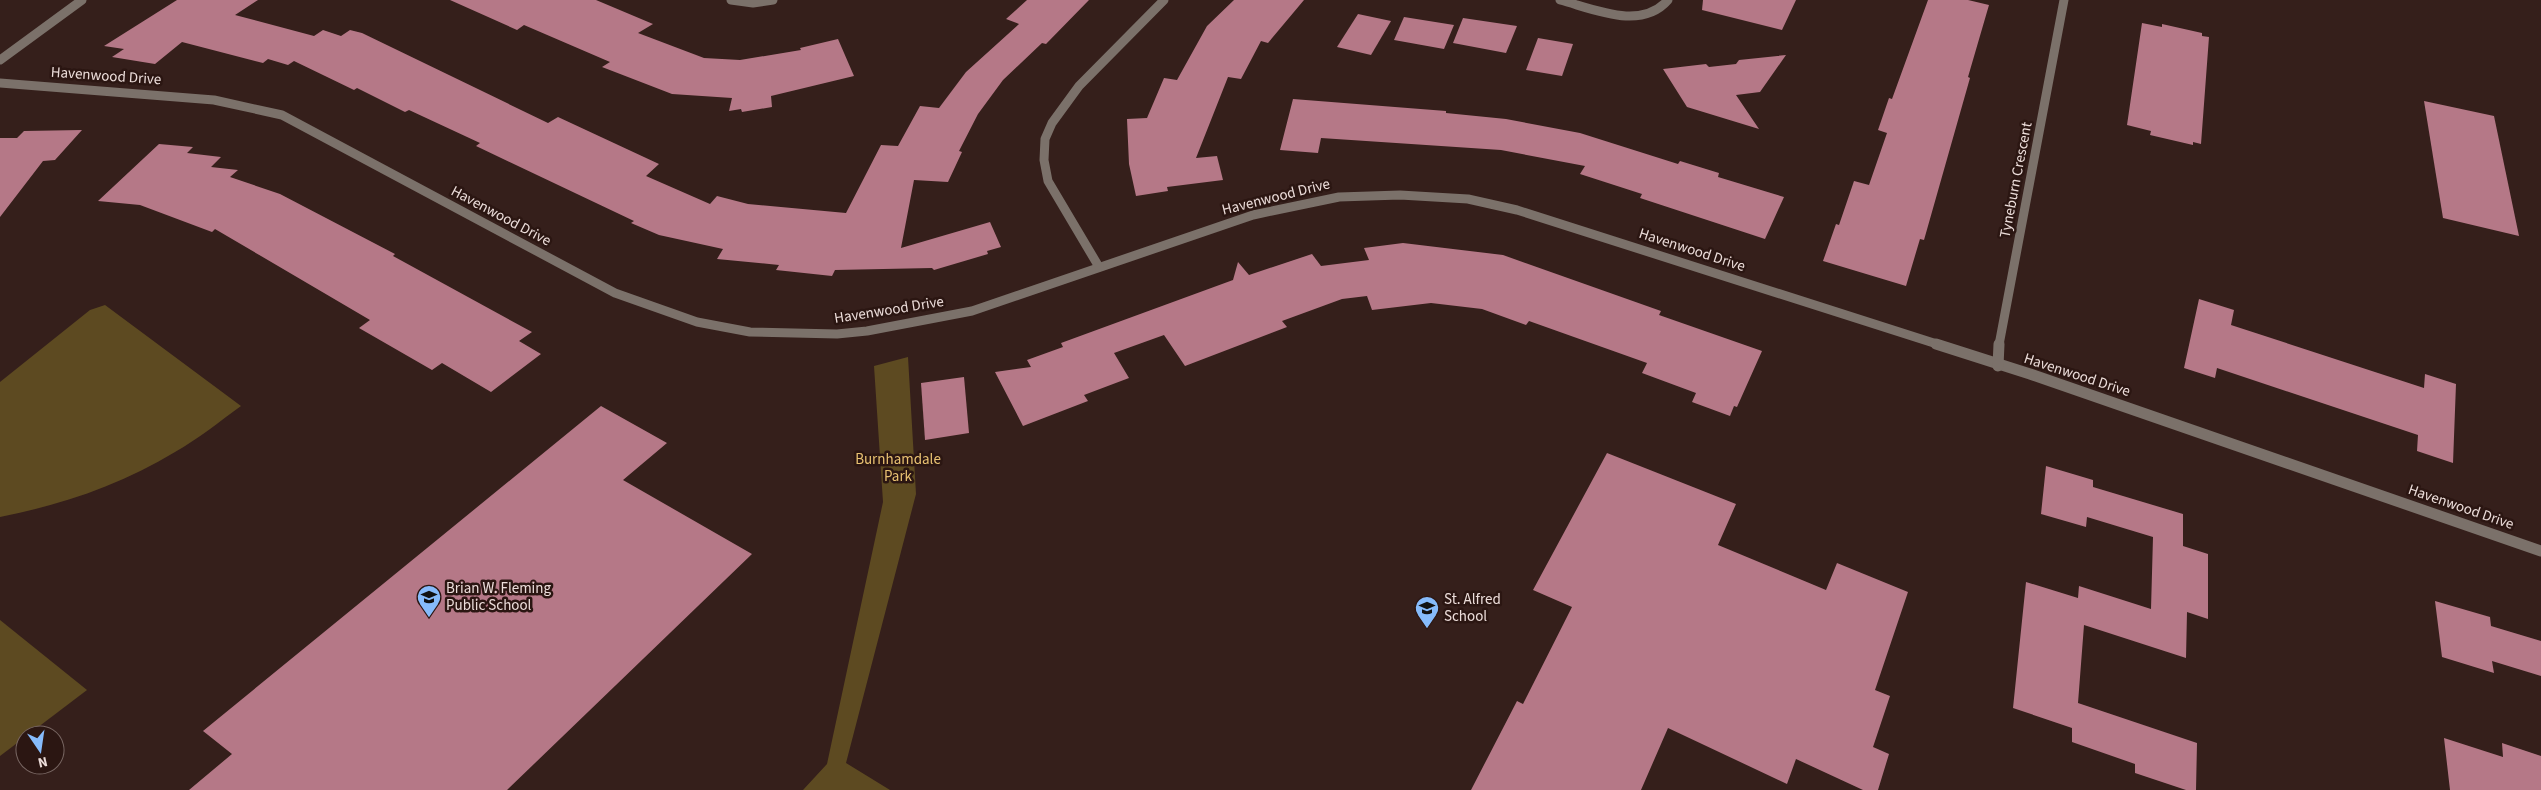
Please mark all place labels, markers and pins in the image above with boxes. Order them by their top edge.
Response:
place label: Brian W. Fleming Public School [446,578,552,616]
school or university icon: Brian W. Fleming Public School [416,584,442,618]
place label: St. Alfred School [1444,589,1501,627]
school or university icon: St. Alfred School [1414,595,1440,629]

